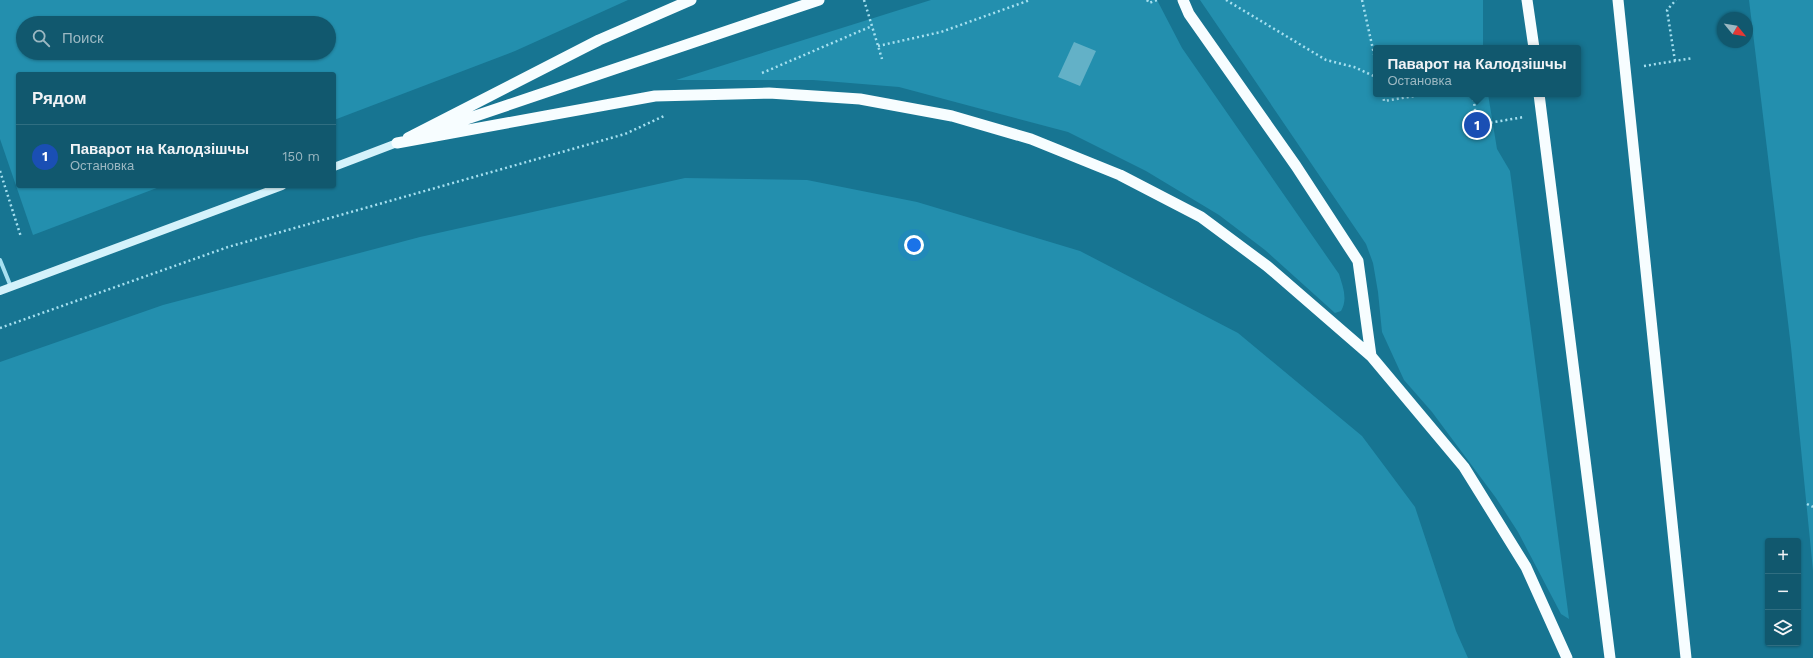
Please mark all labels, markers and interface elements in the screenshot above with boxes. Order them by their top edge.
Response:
north arrow [1717,12,1753,48]
search box [16,16,336,60]
icon: search [30,27,52,49]
text: Поиск [62,29,104,47]
popup [1373,45,1581,97]
text: Паварот на Калодзішчы [1387,55,1567,73]
text: Остановка [1387,73,1452,88]
text: Рядом [32,88,87,108]
pin: 1 [1464,110,1490,140]
text: Паварот на Калодзішчы [70,140,249,158]
text: 1 [42,149,48,164]
text: 150 m [282,149,320,164]
text: Остановка [70,158,134,173]
your location [904,235,924,255]
map controls [1765,538,1801,646]
button: + [1765,538,1801,574]
button: − [1765,574,1801,610]
button: layers [1765,610,1801,646]

